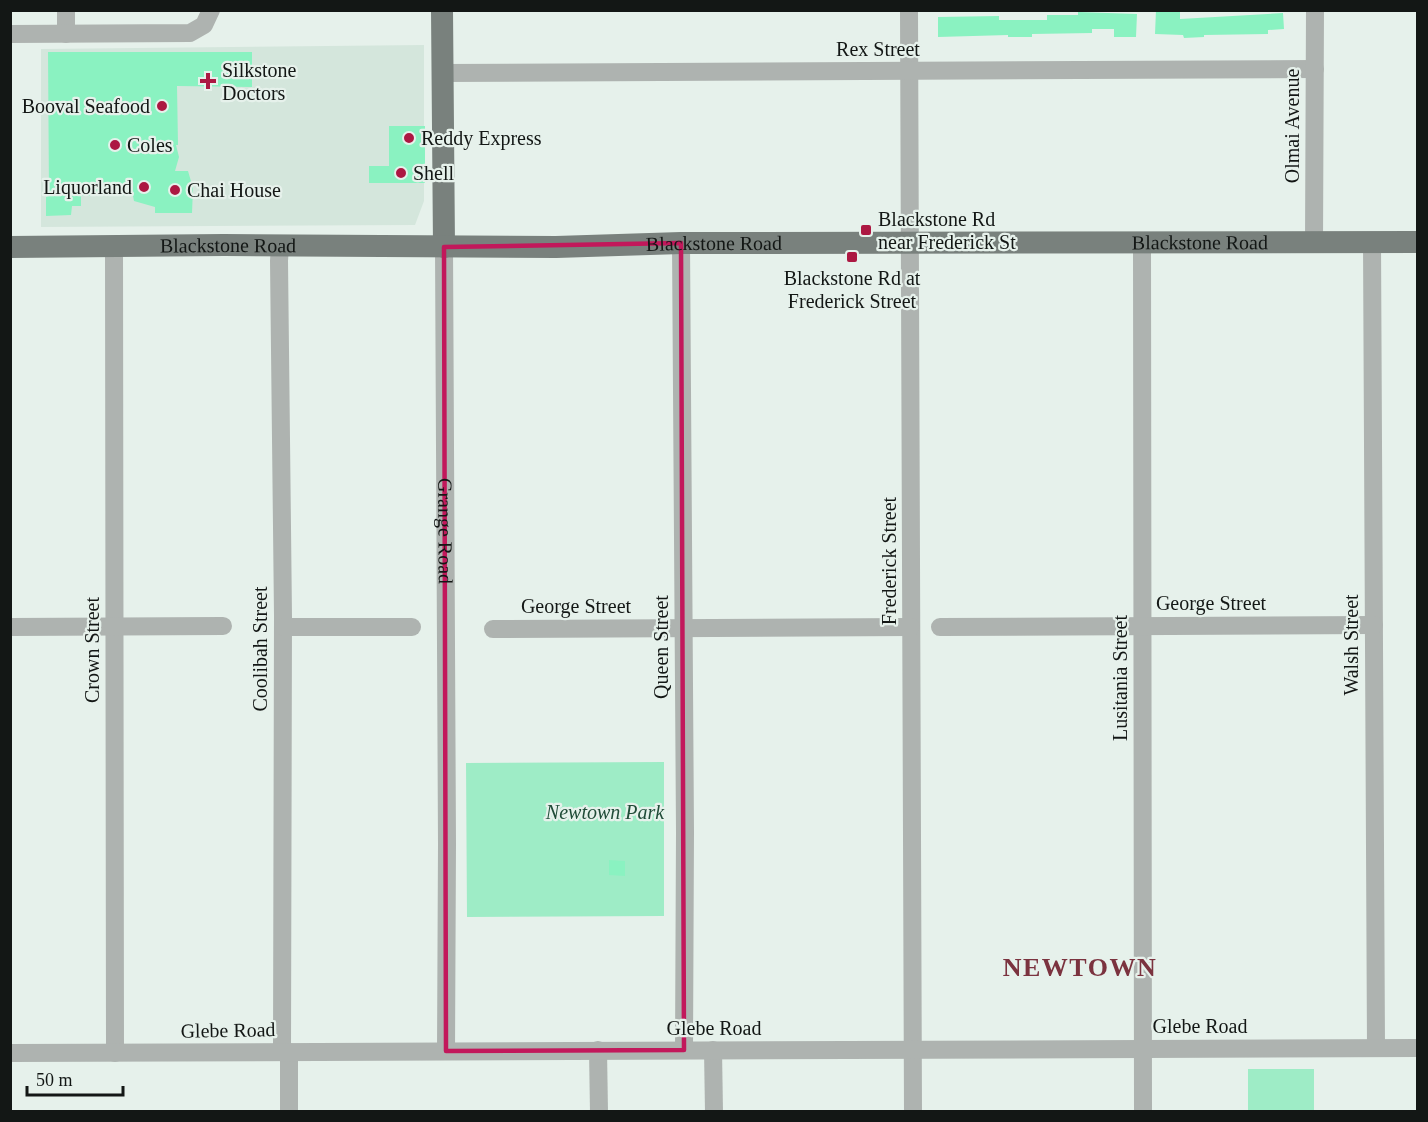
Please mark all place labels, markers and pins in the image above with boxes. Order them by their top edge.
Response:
place label: Silkstone Doctors [222,59,297,104]
marker: Silkstone Doctors [199,72,217,90]
place label: Booval Seafood [22,95,150,117]
marker: Booval Seafood [155,99,169,113]
place label: Reddy Express [421,127,542,150]
marker: Reddy Express [402,131,416,145]
place label: Coles [127,134,173,156]
marker: Coles [108,138,122,152]
place label: Shell [413,162,455,184]
marker: Shell [394,166,408,180]
place label: Liquorland [43,176,132,199]
place label: Chai House [187,179,281,201]
marker: Liquorland [137,180,151,194]
marker: Chai House [168,183,182,197]
place label: Blackstone Rd near Frederick St [878,208,1016,253]
marker: Blackstone Rd near Frederick St [859,223,873,237]
marker: Blackstone Rd at Frederick Street [845,250,859,264]
place label: Blackstone Rd at Frederick Street [784,267,921,312]

